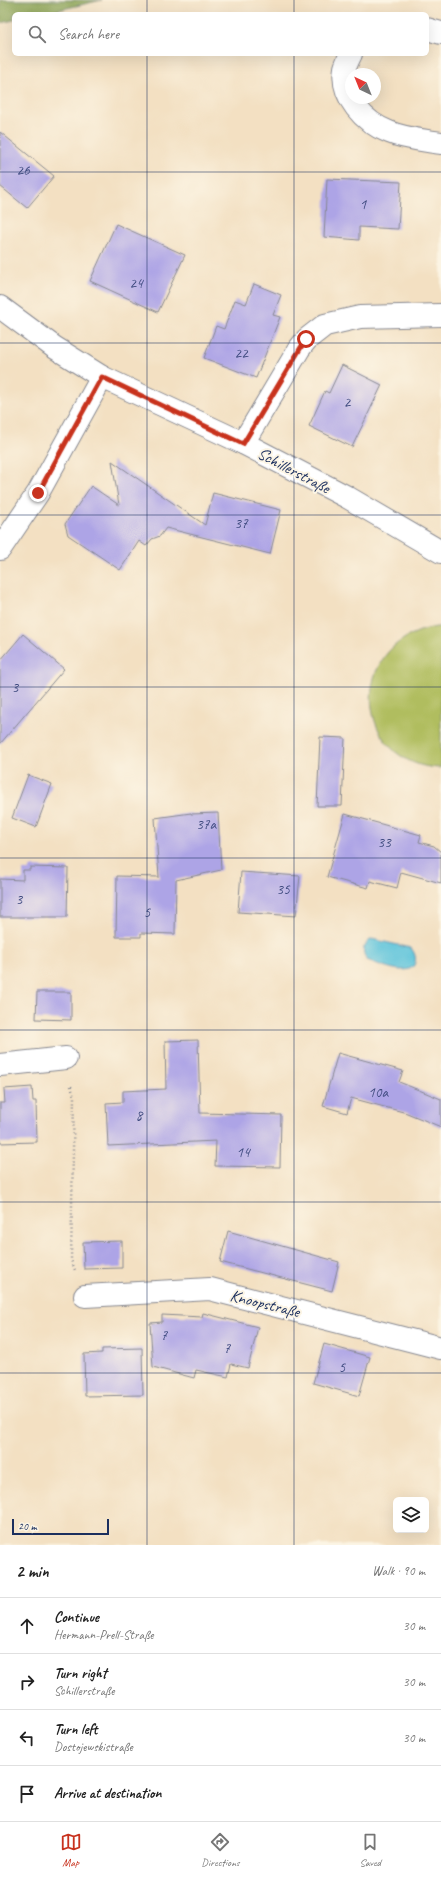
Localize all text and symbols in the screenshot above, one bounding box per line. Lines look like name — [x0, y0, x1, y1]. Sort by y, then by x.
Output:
search box — [12, 12, 429, 56]
icon: search — [26, 23, 48, 45]
text: Search here — [58, 25, 119, 44]
north arrow — [345, 68, 381, 104]
house number: 26 — [16, 161, 31, 180]
house number: 1 — [360, 195, 368, 214]
house number: 24 — [129, 274, 144, 293]
route start — [297, 330, 315, 348]
house number: 22 — [234, 344, 249, 363]
house number: 2 — [344, 393, 352, 412]
street label: Schillerstraße — [254, 443, 335, 499]
route end — [29, 484, 47, 502]
house number: 37 — [234, 514, 249, 533]
house number: 3 — [12, 678, 20, 697]
house number: 37a — [196, 815, 217, 834]
house number: 33 — [377, 833, 392, 852]
house number: 35 — [276, 880, 291, 899]
house number: 3 — [16, 890, 24, 909]
house number: 5 — [144, 903, 152, 922]
house number: 10a — [368, 1083, 389, 1102]
house number: 8 — [136, 1106, 144, 1125]
house number: 14 — [236, 1143, 251, 1162]
street label: Knoopstraße — [228, 1285, 303, 1323]
house number: 7 — [161, 1326, 169, 1345]
house number: 7 — [224, 1339, 232, 1358]
house number: 5 — [339, 1358, 347, 1377]
map controls — [393, 1497, 429, 1533]
button: layers — [393, 1497, 429, 1533]
scale bar — [12, 1517, 109, 1536]
text: 20 m — [18, 1519, 37, 1533]
text: 2 min — [16, 1561, 49, 1582]
text: Walk · 90 m — [372, 1563, 425, 1579]
text: Continue — [54, 1608, 99, 1627]
icon: ahead — [16, 1615, 38, 1637]
text: 30 m — [403, 1618, 425, 1634]
text: Hermann-Prell-Straße — [54, 1627, 154, 1643]
text: Turn right — [54, 1664, 107, 1683]
icon: right — [16, 1671, 38, 1693]
text: 30 m — [403, 1674, 425, 1690]
text: Schillerstraße — [54, 1683, 114, 1699]
text: Turn left — [54, 1720, 97, 1739]
icon: left — [16, 1727, 38, 1749]
text: 30 m — [403, 1730, 425, 1746]
text: Dostojewskistraße — [54, 1739, 133, 1755]
icon: arrive — [16, 1783, 38, 1805]
text: Arrive at destination — [54, 1784, 161, 1803]
tab: Map — [60, 1831, 82, 1869]
tab: Directions — [201, 1831, 240, 1869]
tab: Saved — [359, 1831, 381, 1869]

